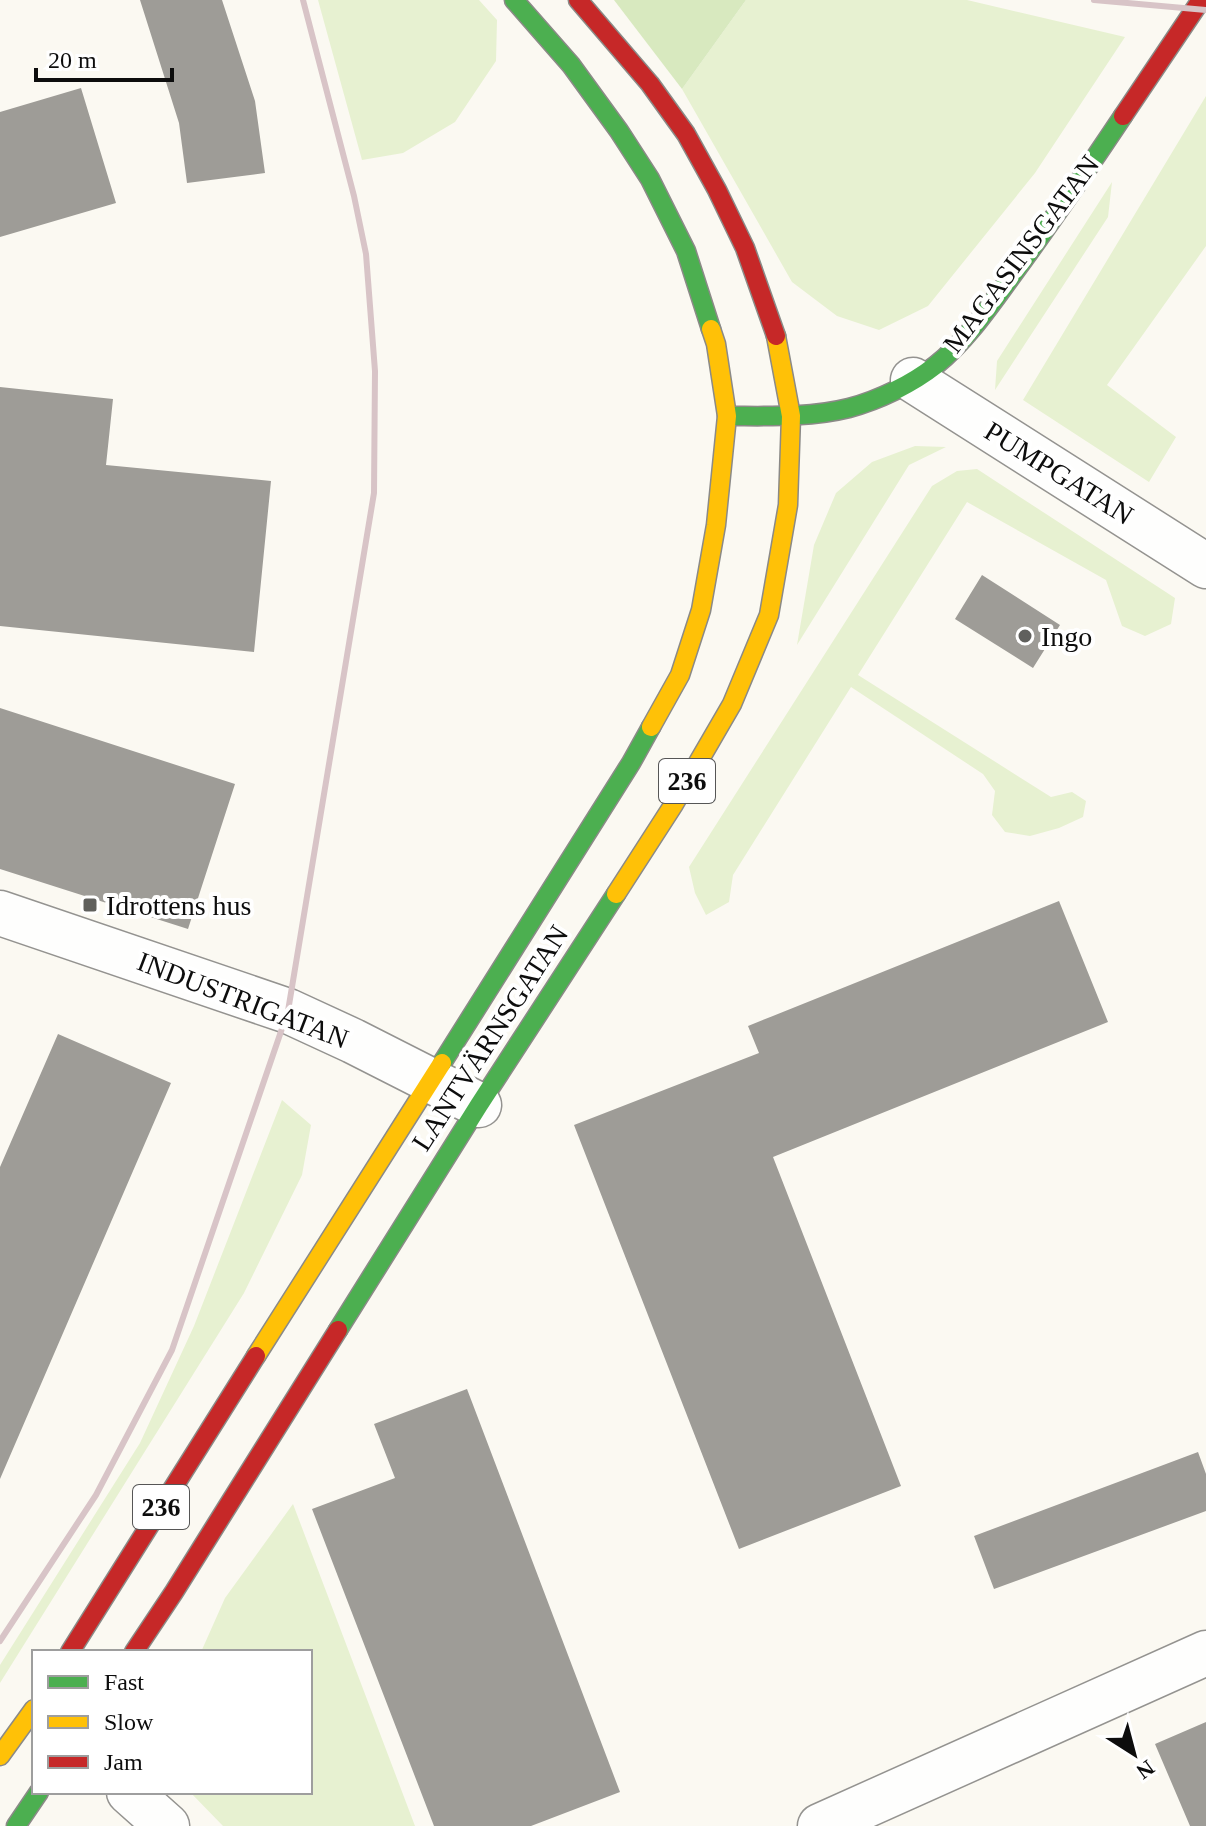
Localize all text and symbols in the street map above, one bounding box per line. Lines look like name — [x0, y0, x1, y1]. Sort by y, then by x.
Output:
scale bar — [36, 32, 172, 82]
text: 20 m — [48, 47, 97, 73]
street label: MAGASINSGATAN — [937, 149, 1105, 359]
street label: PUMPGATAN — [979, 415, 1139, 531]
place label: Ingo — [1041, 621, 1092, 652]
marker: Ingo — [1016, 627, 1034, 645]
road number: 236 — [659, 759, 715, 803]
place label: Idrottens hus — [106, 890, 251, 921]
marker: Idrottens hus — [81, 896, 99, 914]
street label: LANTVÄRNSGATAN — [406, 920, 574, 1156]
street label: INDUSTRIGATAN — [133, 946, 353, 1054]
road number: 236 — [133, 1485, 189, 1529]
legend — [32, 1650, 312, 1794]
text: Fast — [104, 1669, 144, 1695]
text: Slow — [104, 1709, 154, 1735]
north arrow — [1094, 1714, 1174, 1794]
text: Jam — [104, 1749, 143, 1775]
text: N — [1132, 1755, 1159, 1785]

